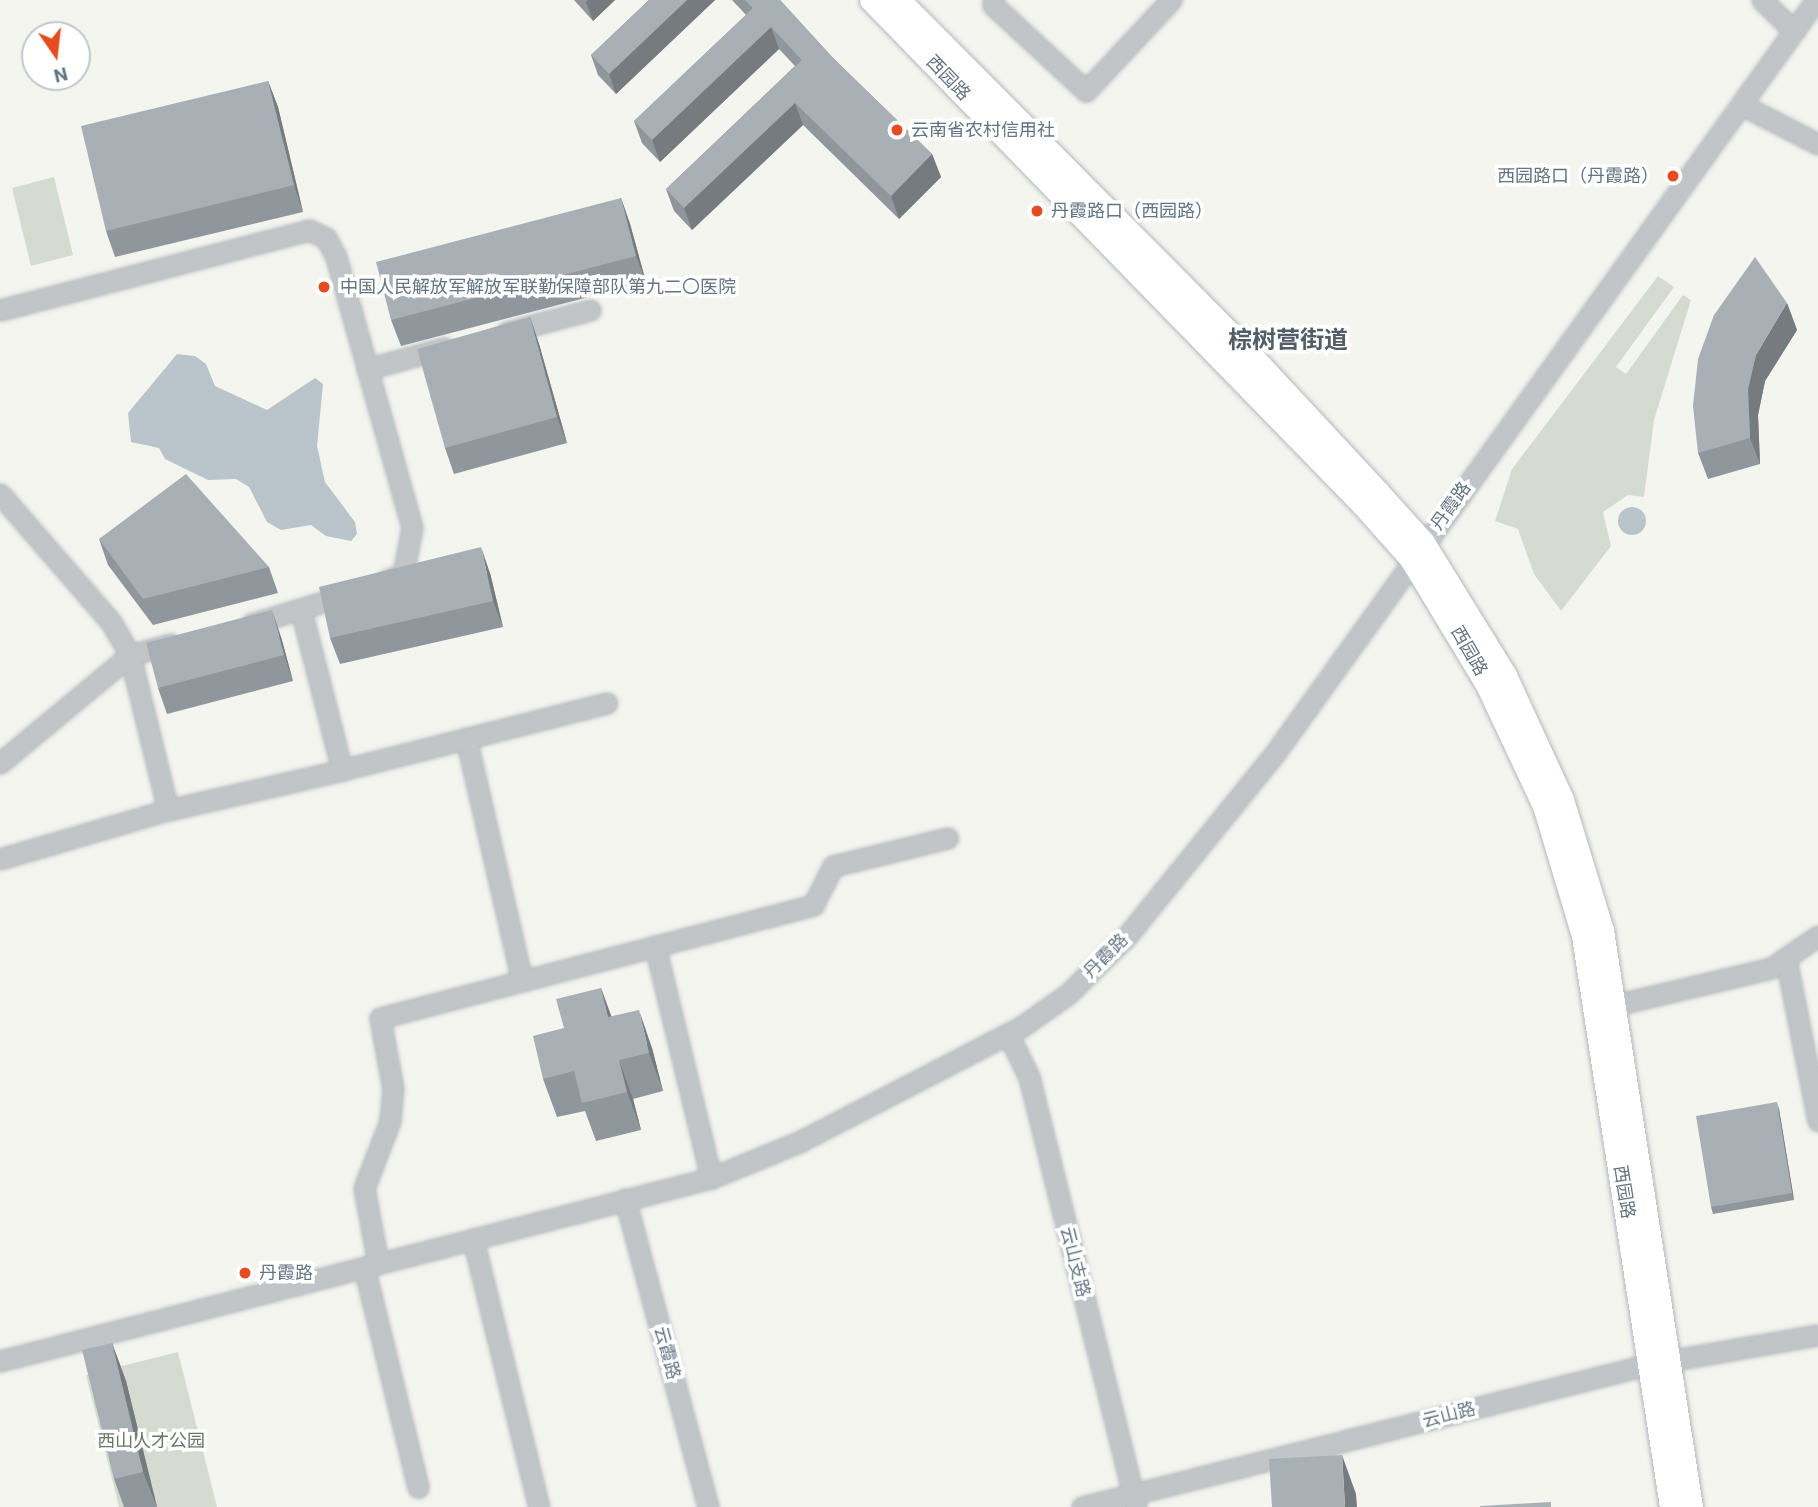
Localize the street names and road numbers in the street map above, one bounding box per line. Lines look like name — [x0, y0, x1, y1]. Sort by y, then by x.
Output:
street label: 西园路 — [921, 51, 975, 105]
street label: 丹霞路 — [1426, 478, 1476, 534]
street label: 西园路 — [1446, 622, 1492, 680]
street label: 丹霞路 — [1079, 929, 1133, 983]
street label: 西园路 — [1609, 1164, 1639, 1220]
street label: 云山支路 — [1056, 1224, 1094, 1300]
street label: 云霞路 — [650, 1324, 684, 1382]
street label: 云山路 — [1420, 1398, 1478, 1432]

